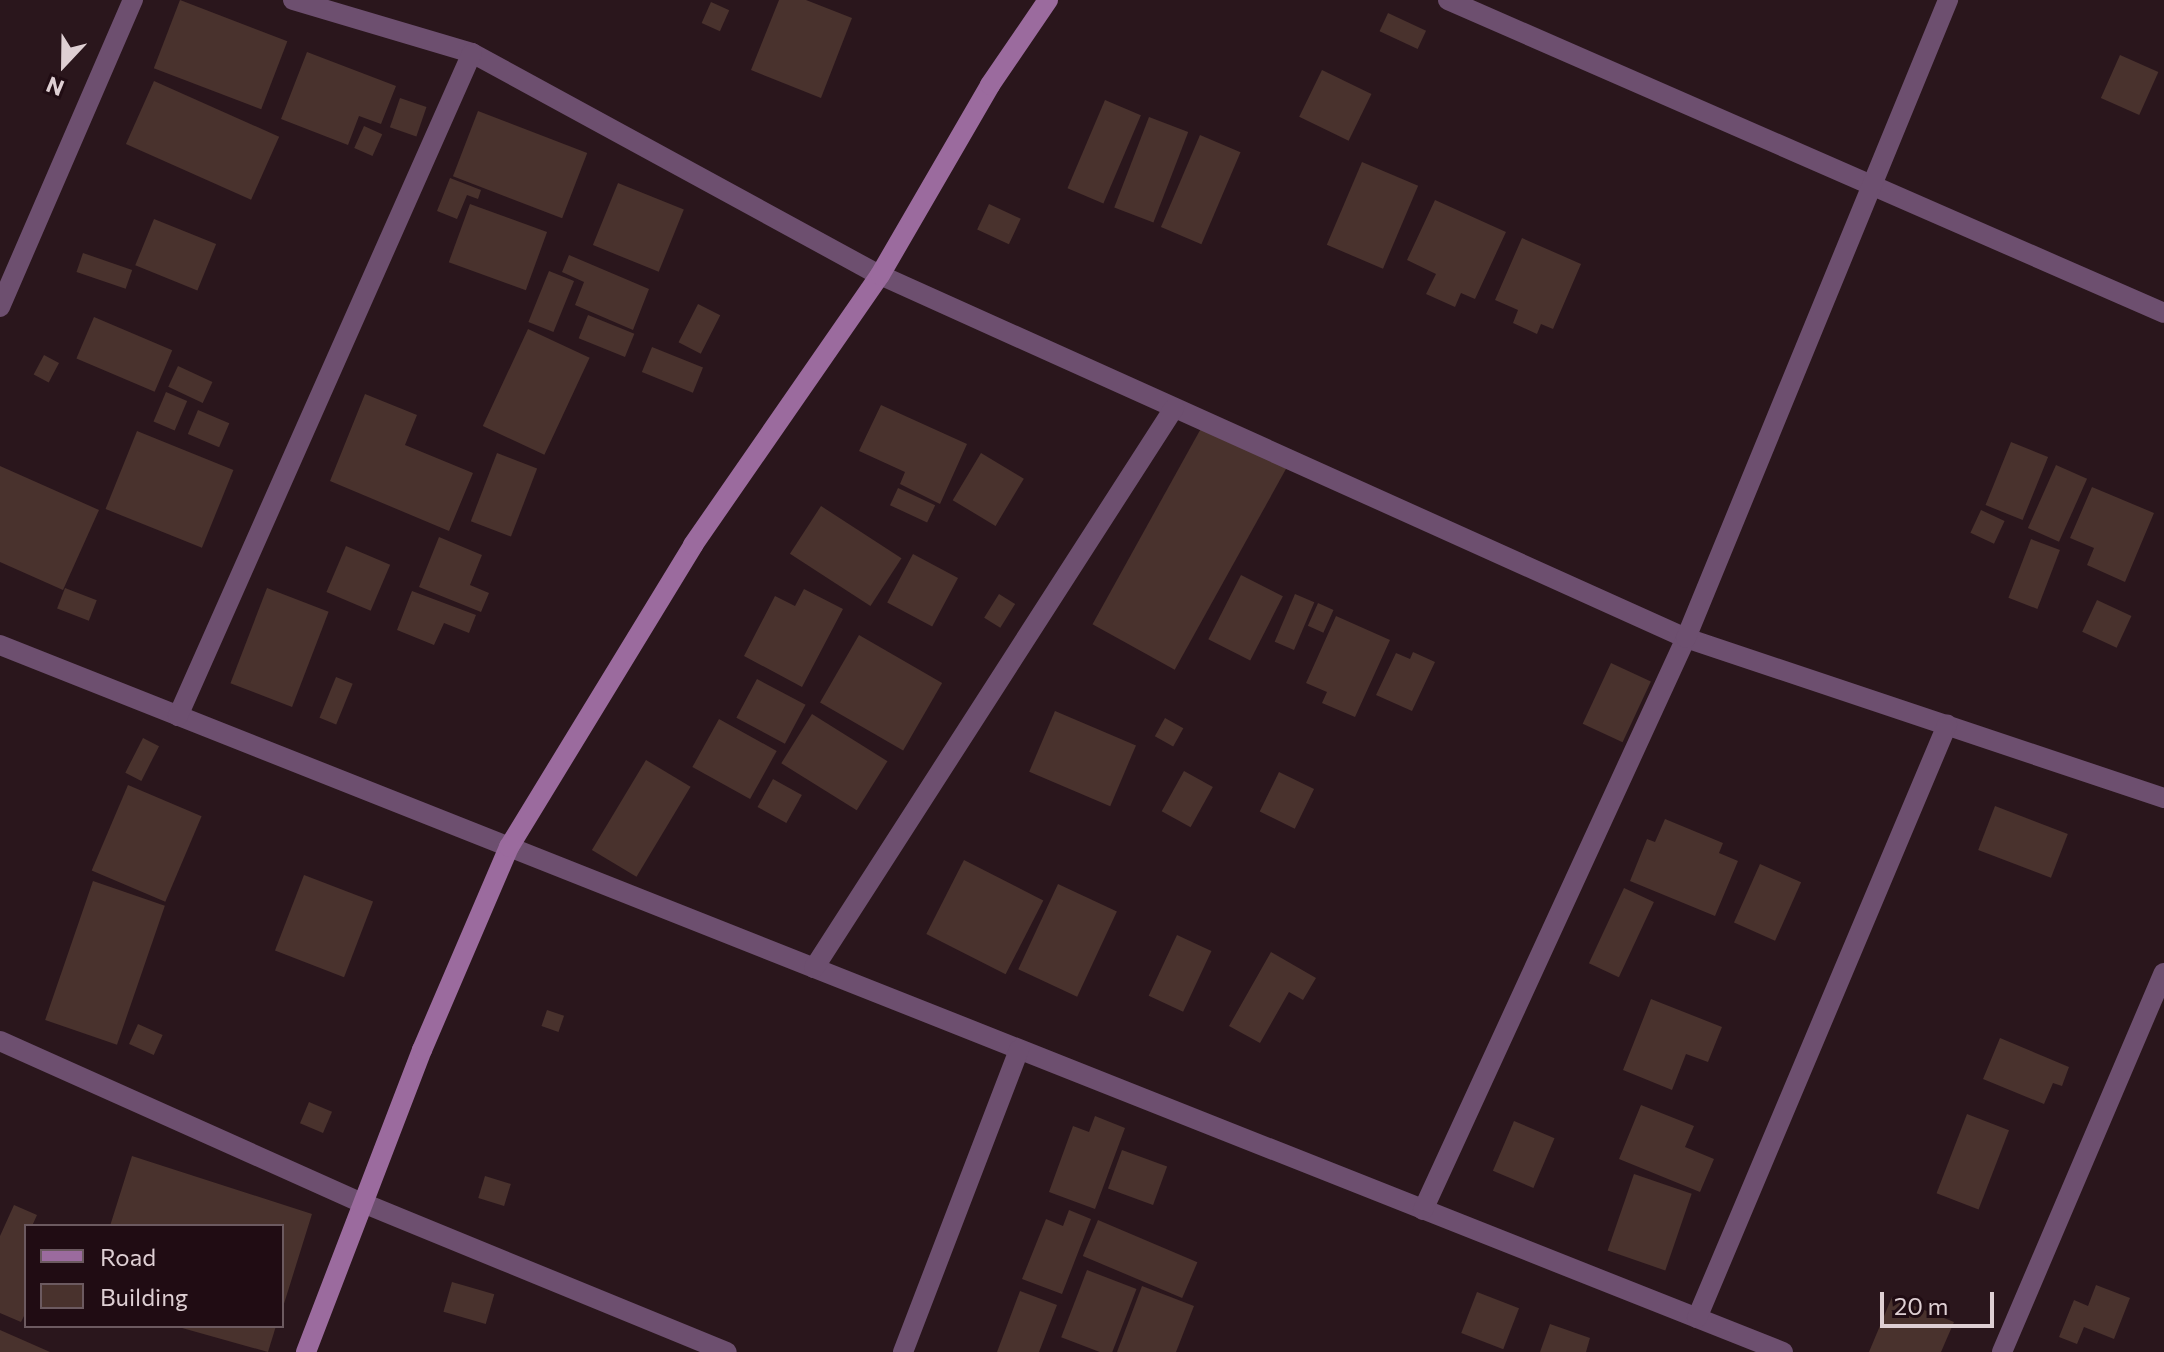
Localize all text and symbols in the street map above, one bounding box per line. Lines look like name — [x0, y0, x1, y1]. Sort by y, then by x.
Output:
north arrow — [24, 24, 104, 104]
text: N — [42, 71, 68, 102]
legend — [24, 1224, 284, 1328]
text: Road — [100, 1242, 156, 1271]
scale bar — [1884, 1276, 1998, 1326]
text: Building — [100, 1282, 188, 1311]
text: 20 m — [1894, 1291, 1948, 1320]

